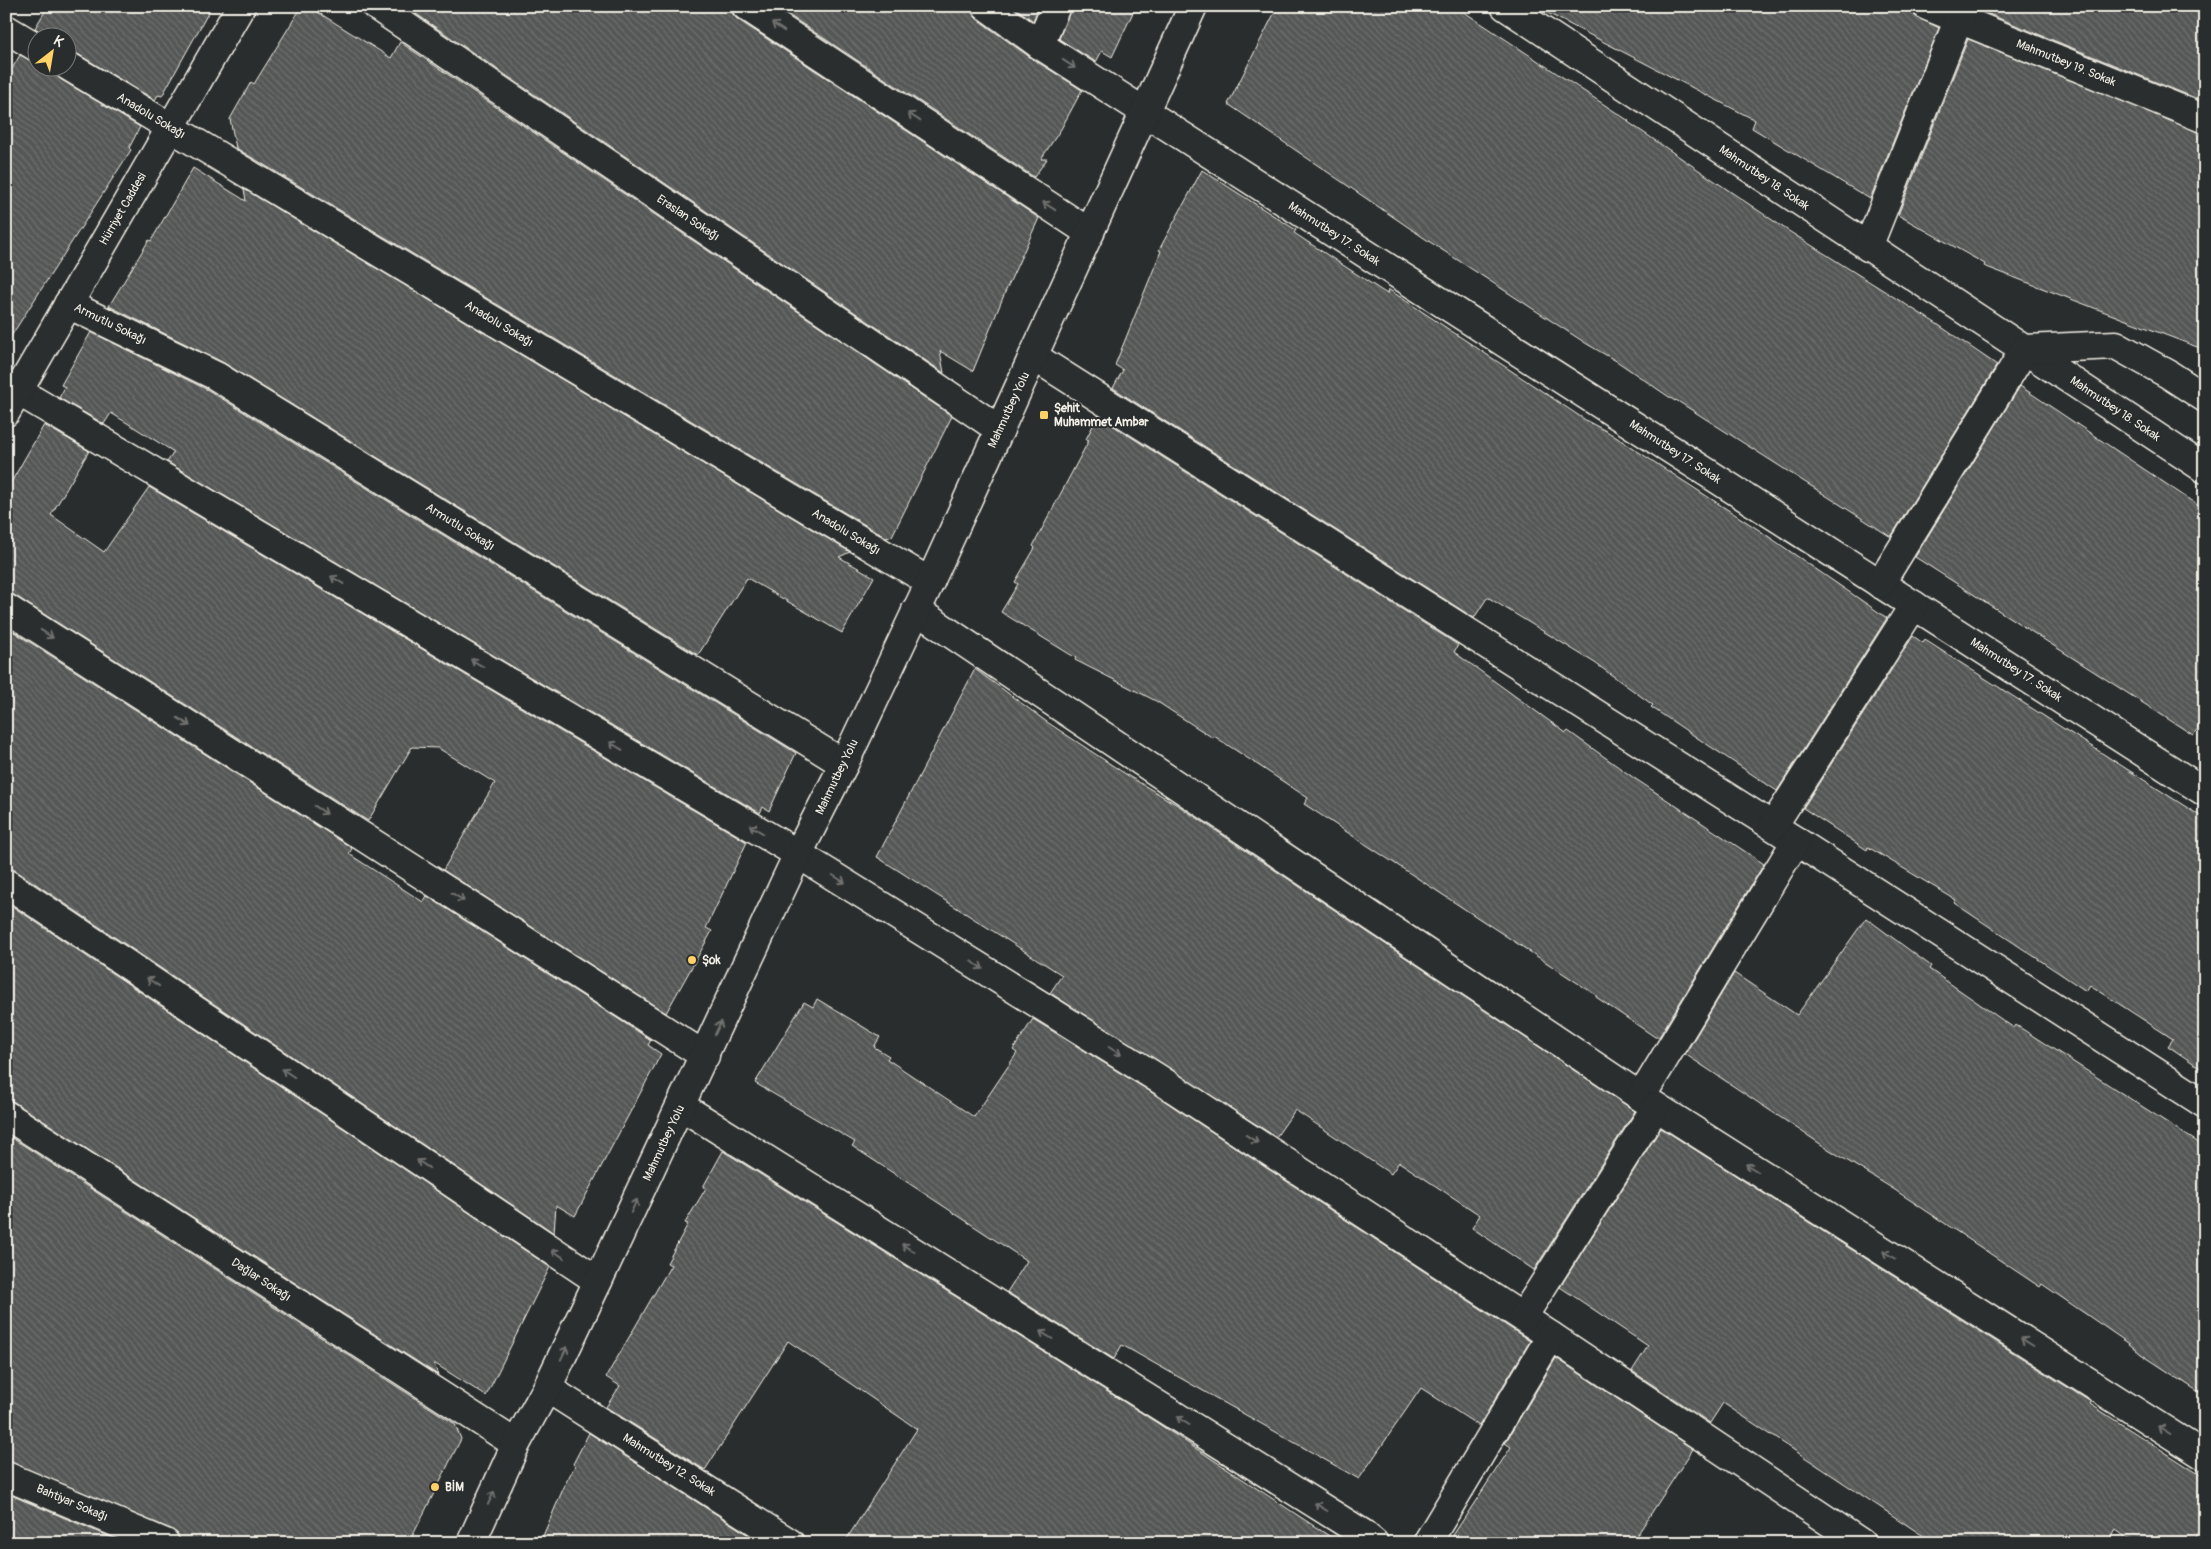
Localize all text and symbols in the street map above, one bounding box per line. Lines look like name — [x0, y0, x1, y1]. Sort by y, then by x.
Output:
one-way arrow — [771, 22, 785, 32]
north arrow — [28, 28, 78, 78]
text: K — [50, 32, 67, 51]
street label: Mahmutbey 19. Sokak — [2014, 36, 2118, 90]
one-way arrow — [1062, 58, 1076, 69]
street label: Anadolu Sokağı — [114, 90, 188, 142]
one-way arrow — [907, 112, 921, 122]
street label: Mahmutbey 18. Sokak — [1716, 142, 1812, 214]
street label: Hürriyet Caddesi — [96, 170, 150, 248]
street label: Eraslan Sokağı — [654, 192, 722, 244]
street label: Mahmutbey 17. Sokak — [1285, 199, 1383, 269]
one-way arrow — [1042, 201, 1056, 211]
street label: Anadolu Sokağı — [462, 298, 536, 350]
street label: Armutlu Sokağı — [71, 300, 149, 348]
street label: Mahmutbey Yolu — [985, 370, 1033, 450]
street label: Mahmutbey 18. Sokak — [2067, 373, 2163, 445]
place label: Şehit Muhammet Ambar — [1054, 401, 1149, 430]
marker: Şehit Muhammet Ambar — [1038, 409, 1050, 421]
street label: Mahmutbey 17. Sokak — [1626, 417, 1724, 487]
street label: Armutlu Sokağı — [423, 500, 497, 554]
street label: Anadolu Sokağı — [809, 506, 883, 558]
one-way arrow — [330, 575, 344, 585]
one-way arrow — [40, 630, 54, 640]
street label: Mahmutbey 17. Sokak — [1967, 635, 2065, 705]
one-way arrow — [470, 658, 484, 668]
one-way arrow — [177, 717, 191, 727]
street label: Mahmutbey Yolu — [812, 737, 862, 817]
one-way arrow — [609, 741, 624, 751]
one-way arrow — [314, 804, 328, 815]
one-way arrow — [750, 823, 764, 833]
one-way arrow — [832, 875, 846, 885]
one-way arrow — [450, 893, 464, 903]
place label: Şok — [702, 953, 722, 968]
marker: Şok — [686, 954, 698, 966]
one-way arrow — [970, 961, 984, 971]
one-way arrow — [147, 977, 161, 987]
one-way arrow — [714, 1021, 723, 1036]
one-way arrow — [1108, 1047, 1122, 1057]
one-way arrow — [281, 1068, 295, 1078]
street label: Mahmutbey Yolu — [640, 1103, 688, 1183]
one-way arrow — [1245, 1134, 1259, 1145]
one-way arrow — [416, 1158, 430, 1169]
one-way arrow — [1746, 1163, 1760, 1173]
one-way arrow — [629, 1199, 639, 1214]
one-way arrow — [902, 1243, 916, 1253]
one-way arrow — [551, 1249, 565, 1259]
one-way arrow — [1883, 1250, 1897, 1260]
street label: Dağlar Sokağı — [228, 1255, 294, 1305]
one-way arrow — [1039, 1329, 1053, 1339]
one-way arrow — [2020, 1337, 2034, 1347]
one-way arrow — [560, 1346, 569, 1361]
one-way arrow — [1177, 1416, 1191, 1426]
one-way arrow — [2157, 1424, 2171, 1434]
street label: Mahmutbey 12. Sokak — [620, 1430, 718, 1500]
place label: BİM — [445, 1479, 464, 1495]
street label: Bahtiyar Sokağı — [34, 1481, 110, 1525]
marker: BİM — [429, 1481, 441, 1493]
one-way arrow — [487, 1491, 497, 1506]
one-way arrow — [1315, 1502, 1329, 1512]

